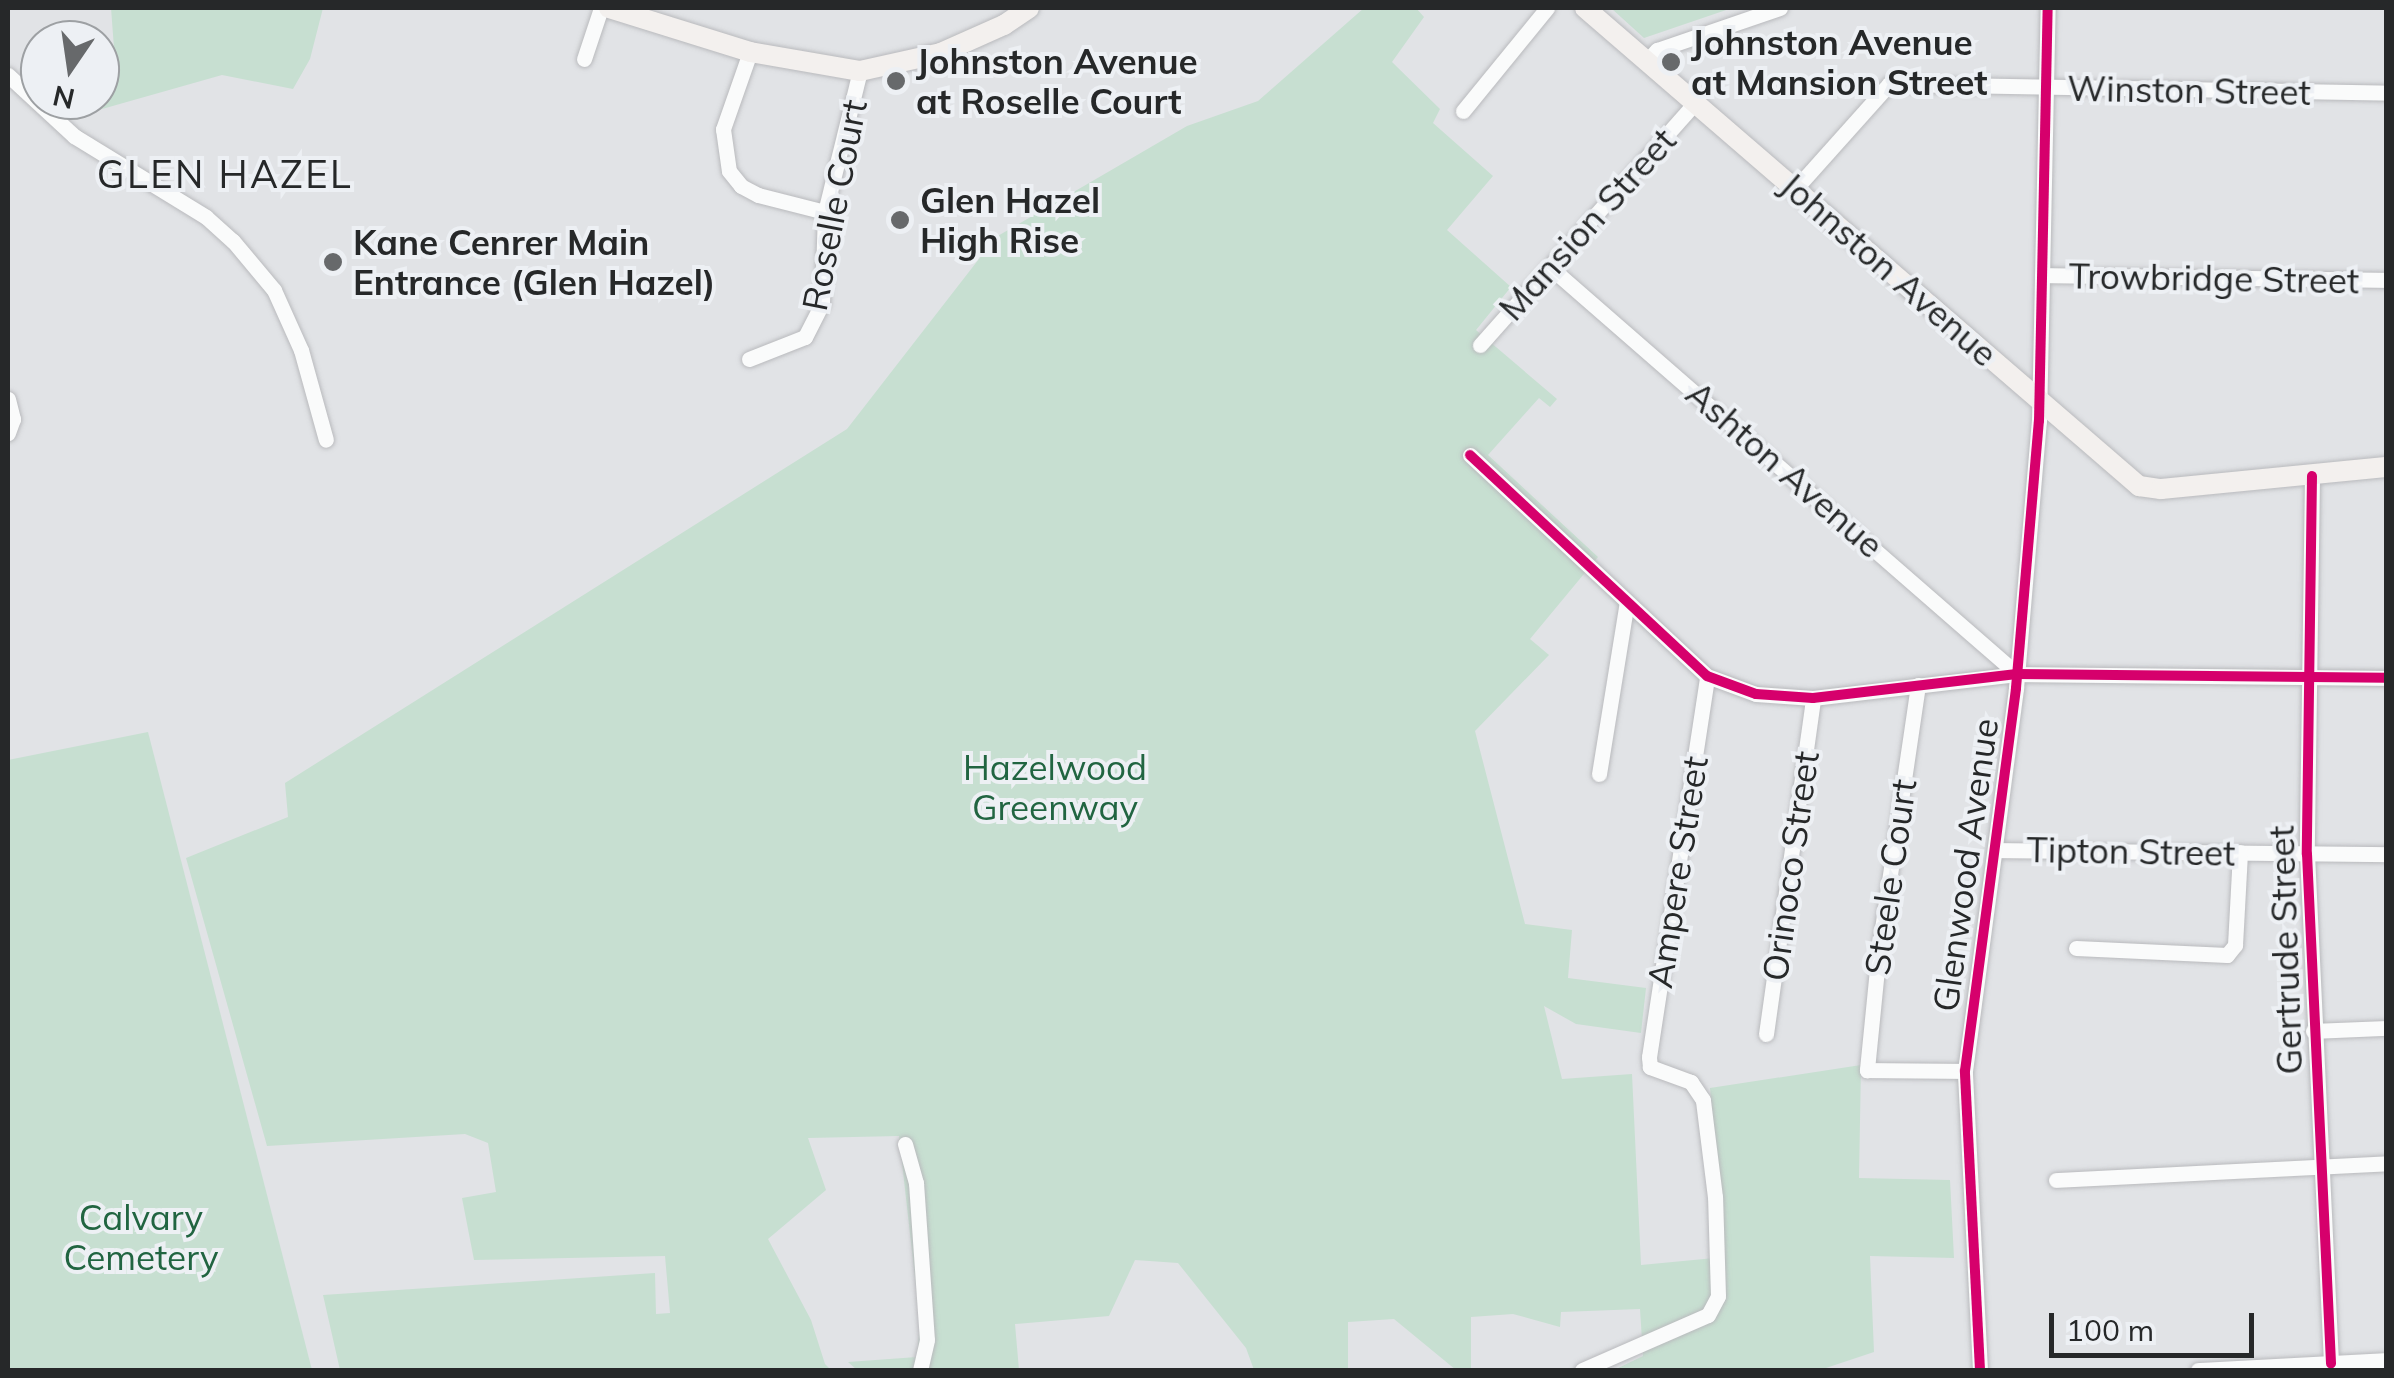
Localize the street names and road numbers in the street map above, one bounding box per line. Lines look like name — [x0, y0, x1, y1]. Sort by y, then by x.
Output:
street label: Winston Street — [2067, 67, 2311, 113]
street label: Roselle Court — [793, 96, 875, 314]
street label: Mansion Street — [1490, 119, 1684, 329]
street label: Johnston Avenue — [1772, 163, 2006, 375]
street label: Trowbridge Street — [2069, 254, 2359, 302]
street label: Ashton Avenue — [1678, 372, 1892, 566]
street label: Glenwood Avenue — [1924, 716, 2006, 1014]
street label: Orinoco Street — [1753, 748, 1827, 984]
street label: Ampere Street — [1638, 753, 1716, 991]
street label: Steele Court — [1855, 776, 1925, 978]
street label: Gertrude Street — [2260, 825, 2310, 1075]
street label: Tipton Street — [2026, 828, 2236, 874]

